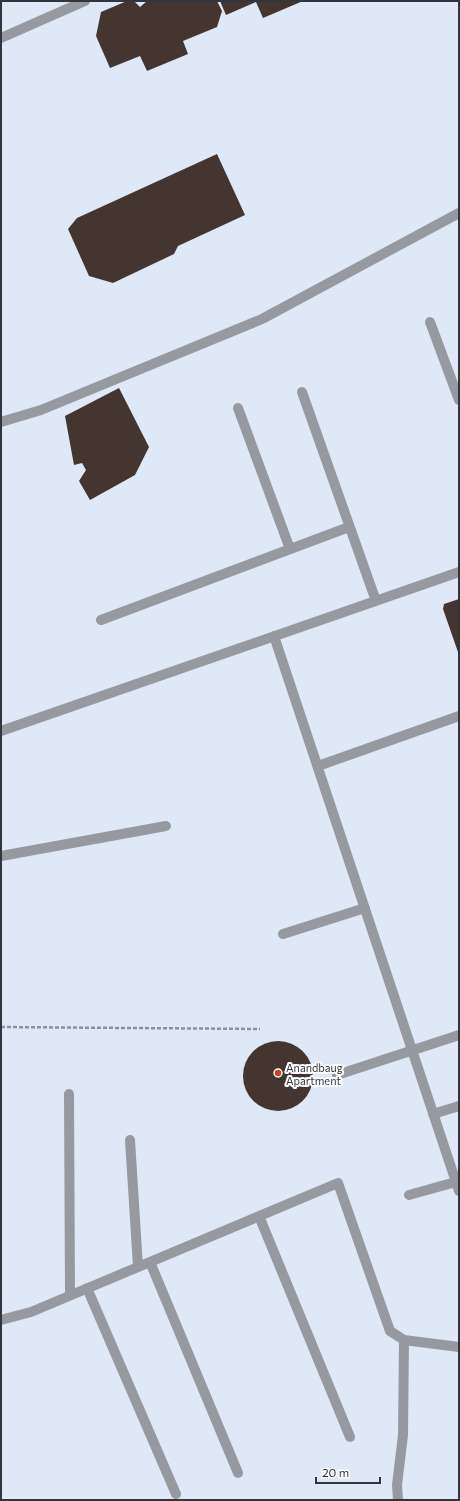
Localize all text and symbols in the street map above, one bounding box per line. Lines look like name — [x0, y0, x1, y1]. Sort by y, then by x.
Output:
place label: Anandbaug Apartment — [286, 1061, 343, 1087]
marker: Anandbaug Apartment — [273, 1068, 283, 1078]
scale bar — [316, 1459, 380, 1485]
text: 20 m — [322, 1465, 349, 1479]

